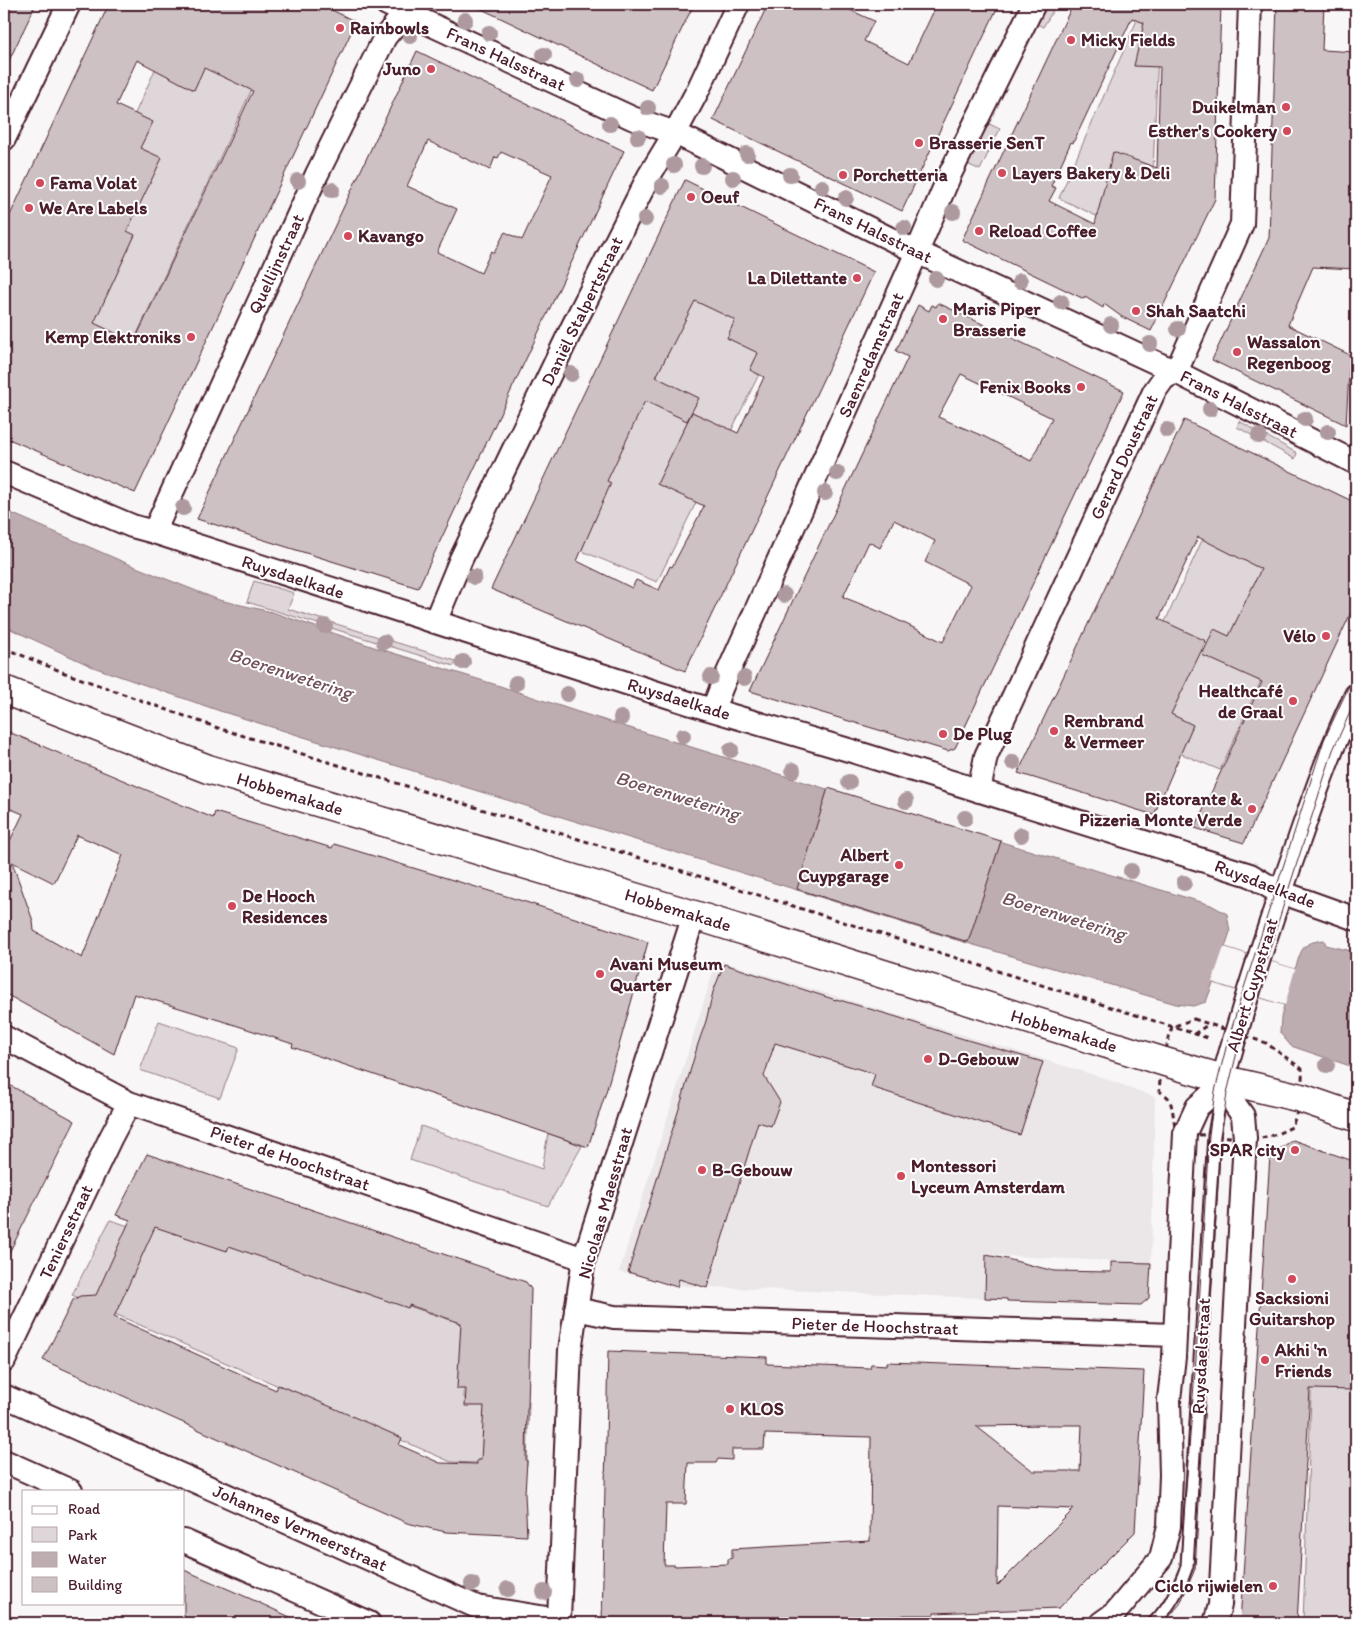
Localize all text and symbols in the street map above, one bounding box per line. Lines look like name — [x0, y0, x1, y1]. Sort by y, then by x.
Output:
place label: Rainbowls — [350, 17, 429, 39]
marker: Rainbowls — [334, 22, 346, 34]
street label: Frans Halsstraat — [443, 22, 569, 96]
place label: Micky Fields — [1081, 29, 1175, 51]
marker: Micky Fields — [1065, 34, 1077, 46]
place label: Juno — [382, 58, 421, 80]
marker: Juno — [425, 63, 437, 75]
place label: Duikelman — [1192, 96, 1277, 118]
marker: Duikelman — [1280, 101, 1292, 113]
place label: Esther's Cookery — [1148, 120, 1278, 142]
marker: Esther's Cookery — [1281, 125, 1293, 137]
place label: Brasserie SenT — [929, 132, 1045, 154]
marker: Brasserie SenT — [913, 137, 925, 149]
place label: Layers Bakery & Deli — [1012, 162, 1170, 184]
place label: Porchetteria — [853, 164, 948, 186]
marker: Layers Bakery & Deli — [996, 167, 1008, 179]
marker: Porchetteria — [837, 169, 849, 181]
place label: Fama Volat — [50, 172, 137, 194]
marker: Fama Volat — [34, 177, 46, 189]
place label: Oeuf — [701, 186, 740, 208]
marker: Oeuf — [685, 191, 697, 203]
street label: Frans Halsstraat — [810, 192, 936, 268]
place label: We Are Labels — [39, 197, 147, 219]
marker: We Are Labels — [23, 202, 35, 214]
street label: Quellijnstraat — [243, 210, 309, 318]
place label: Reload Coffee — [989, 220, 1097, 242]
place label: Kavango — [358, 225, 424, 247]
marker: Reload Coffee — [973, 225, 985, 237]
marker: Kavango — [342, 230, 354, 242]
street label: Daniël Stalpertstraat — [536, 233, 628, 389]
place label: La Dilettante — [748, 267, 847, 289]
marker: La Dilettante — [851, 272, 863, 284]
street label: Saenredamstraat — [834, 289, 909, 421]
place label: Maris Piper Brasserie — [953, 298, 1041, 341]
place label: Shah Saatchi — [1146, 300, 1246, 322]
marker: Shah Saatchi — [1130, 305, 1142, 317]
marker: Maris Piper Brasserie — [937, 313, 949, 325]
place label: Kemp Elektroniks — [45, 326, 181, 348]
marker: Kemp Elektroniks — [185, 331, 197, 343]
place label: Wassalon Regenboog — [1247, 331, 1332, 374]
marker: Wassalon Regenboog — [1231, 346, 1243, 358]
street label: Frans Halsstraat — [1177, 365, 1302, 443]
place label: Fenix Books — [979, 376, 1071, 398]
marker: Fenix Books — [1075, 381, 1087, 393]
street label: Gerard Doustraat — [1085, 391, 1163, 523]
street label: Ruysdaelkade — [239, 550, 347, 604]
place label: Vélo — [1283, 625, 1316, 647]
marker: Vélo — [1320, 630, 1332, 642]
water label: Boerenwetering — [226, 643, 358, 705]
street label: Ruysdaelkade — [625, 673, 733, 725]
place label: Healthcafé de Graal — [1199, 680, 1284, 723]
marker: Healthcafé de Graal — [1287, 695, 1299, 707]
place label: Rembrand & Vermeer — [1064, 710, 1145, 753]
place label: De Plug — [953, 723, 1013, 745]
marker: Rembrand & Vermeer — [1048, 725, 1060, 737]
marker: De Plug — [937, 728, 949, 740]
water label: Boerenwetering — [613, 766, 745, 826]
street label: Hobbemakade — [234, 767, 346, 821]
place label: Ristorante & Pizzeria Monte Verde — [1079, 788, 1242, 831]
marker: Ristorante & Pizzeria Monte Verde — [1246, 803, 1258, 815]
place label: Albert Cuypgarage — [798, 844, 889, 887]
street label: Ruysdaelkade — [1211, 855, 1319, 913]
marker: Albert Cuypgarage — [893, 859, 905, 871]
street label: Hobbemakade — [622, 883, 734, 937]
place label: De Hooch Residences — [242, 885, 328, 928]
water label: Boerenwetering — [999, 886, 1131, 946]
marker: De Hooch Residences — [226, 900, 238, 912]
street label: Albert Cuypstraat — [1221, 915, 1283, 1055]
place label: Avani Museum Quarter — [609, 953, 724, 996]
marker: Avani Museum Quarter — [594, 968, 606, 980]
street label: Hobbemakade — [1008, 1004, 1120, 1058]
place label: D-Gebouw — [938, 1048, 1020, 1070]
marker: D-Gebouw — [922, 1053, 934, 1065]
street label: Pieter de Hoochstraat — [207, 1120, 373, 1196]
street label: Nicolaas Maesstraat — [573, 1124, 637, 1281]
place label: SPAR city — [1210, 1139, 1285, 1161]
marker: SPAR city — [1289, 1144, 1301, 1156]
place label: Montessori Lyceum Amsterdam — [911, 1155, 1066, 1198]
place label: B-Gebouw — [712, 1159, 793, 1181]
marker: B-Gebouw — [696, 1164, 708, 1176]
marker: Montessori Lyceum Amsterdam — [895, 1170, 907, 1182]
street label: Teniersstraat — [34, 1181, 98, 1283]
marker: Sacksioni Guitarshop — [1286, 1273, 1298, 1285]
place label: Sacksioni Guitarshop — [1249, 1287, 1335, 1330]
street label: Ruysdaelstraat — [1187, 1297, 1215, 1415]
street label: Pieter de Hoochstraat — [791, 1312, 959, 1340]
place label: Akhi 'n Friends — [1274, 1339, 1332, 1382]
marker: Akhi 'n Friends — [1259, 1354, 1271, 1366]
place label: KLOS — [740, 1398, 784, 1420]
marker: KLOS — [724, 1403, 736, 1415]
street label: Johannes Vermeerstraat — [209, 1480, 391, 1576]
legend — [22, 1490, 185, 1604]
text: Road — [68, 1500, 101, 1518]
text: Park — [68, 1526, 98, 1544]
text: Water — [68, 1550, 107, 1568]
place label: Ciclo rijwielen — [1155, 1575, 1264, 1597]
text: Building — [68, 1576, 122, 1594]
marker: Ciclo rijwielen — [1267, 1580, 1279, 1592]

